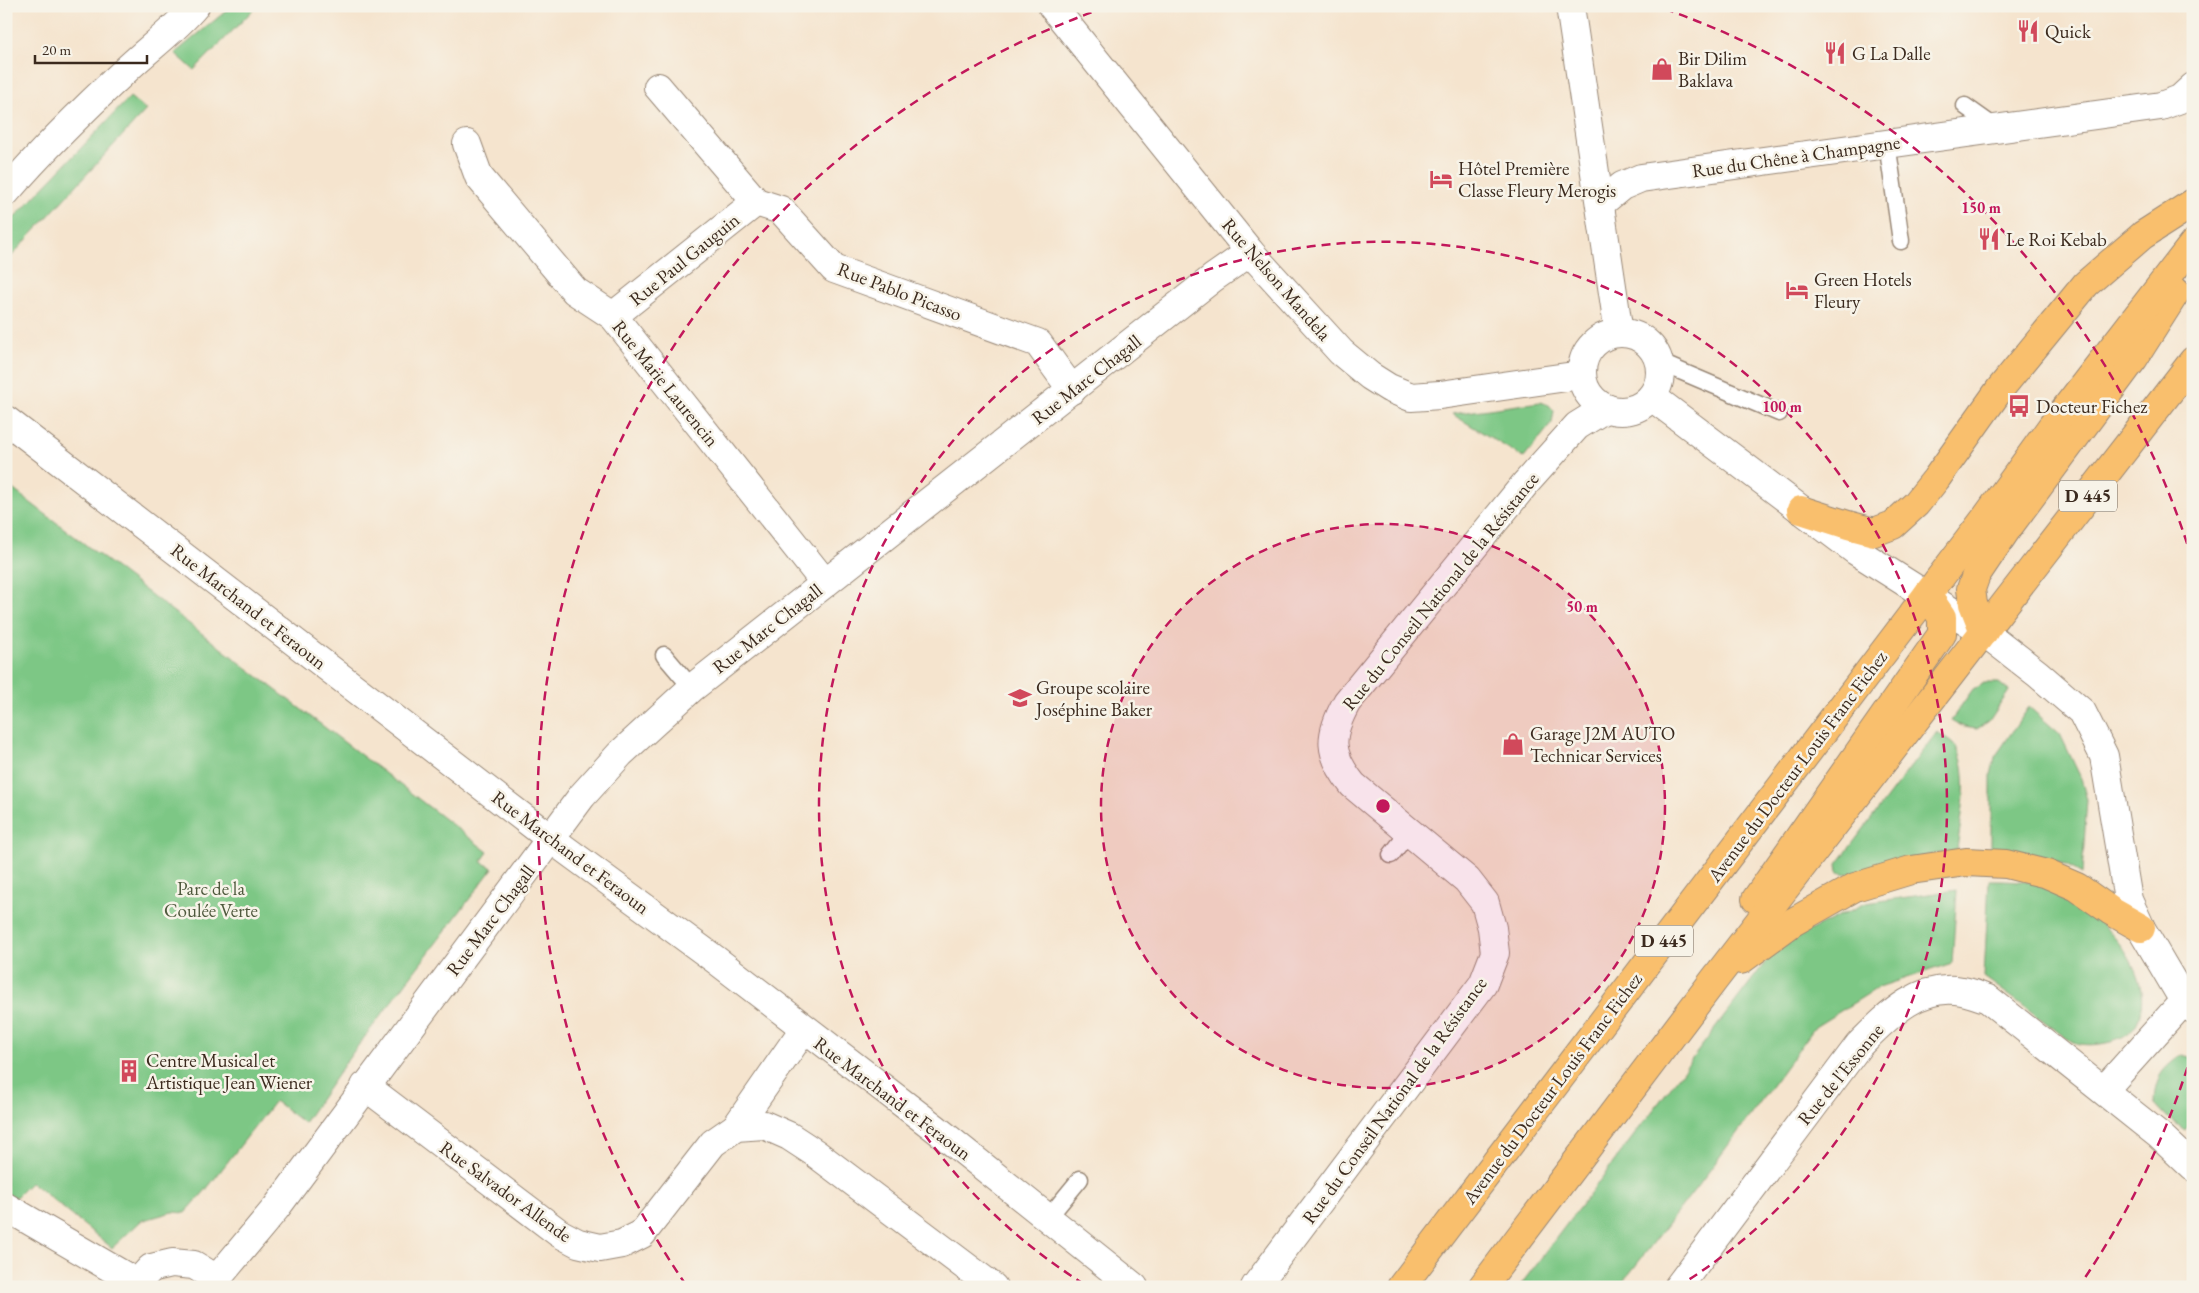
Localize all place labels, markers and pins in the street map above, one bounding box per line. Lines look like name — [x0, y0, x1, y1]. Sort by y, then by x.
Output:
restaurant icon: Quick — [2015, 18, 2041, 44]
place label: Quick — [2045, 19, 2092, 44]
restaurant icon: G La Dalle — [1822, 40, 1848, 66]
place label: G La Dalle — [1852, 41, 1931, 66]
place label: Bir Dilim Baklava — [1678, 46, 1747, 93]
shop icon: Bir Dilim Baklava — [1649, 56, 1675, 82]
place label: Hôtel Première Classe Fleury Merogis — [1458, 156, 1616, 203]
hotel icon: Hôtel Première Classe Fleury Merogis — [1428, 166, 1454, 192]
restaurant icon: Le Roi Kebab — [1976, 226, 2002, 252]
place label: Le Roi Kebab — [2006, 227, 2107, 252]
place label: Green Hotels Fleury — [1814, 267, 1912, 314]
hotel icon: Green Hotels Fleury — [1784, 277, 1810, 303]
bus stop icon: Docteur Fichez — [2006, 393, 2032, 419]
place label: Docteur Fichez — [2036, 394, 2148, 419]
place label: Groupe scolaire Joséphine Baker — [1034, 675, 1153, 722]
school or university icon: Groupe scolaire Joséphine Baker — [1007, 685, 1033, 711]
place label: Garage J2M AUTO Technicar Services — [1530, 721, 1675, 768]
shop icon: Garage J2M AUTO Technicar Services — [1500, 731, 1526, 757]
centre of rings — [1374, 797, 1392, 815]
place label: Centre Musical et Artistique Jean Wiener — [145, 1048, 313, 1095]
building icon: Centre Musical et Artistique Jean Wiener — [116, 1058, 142, 1084]

